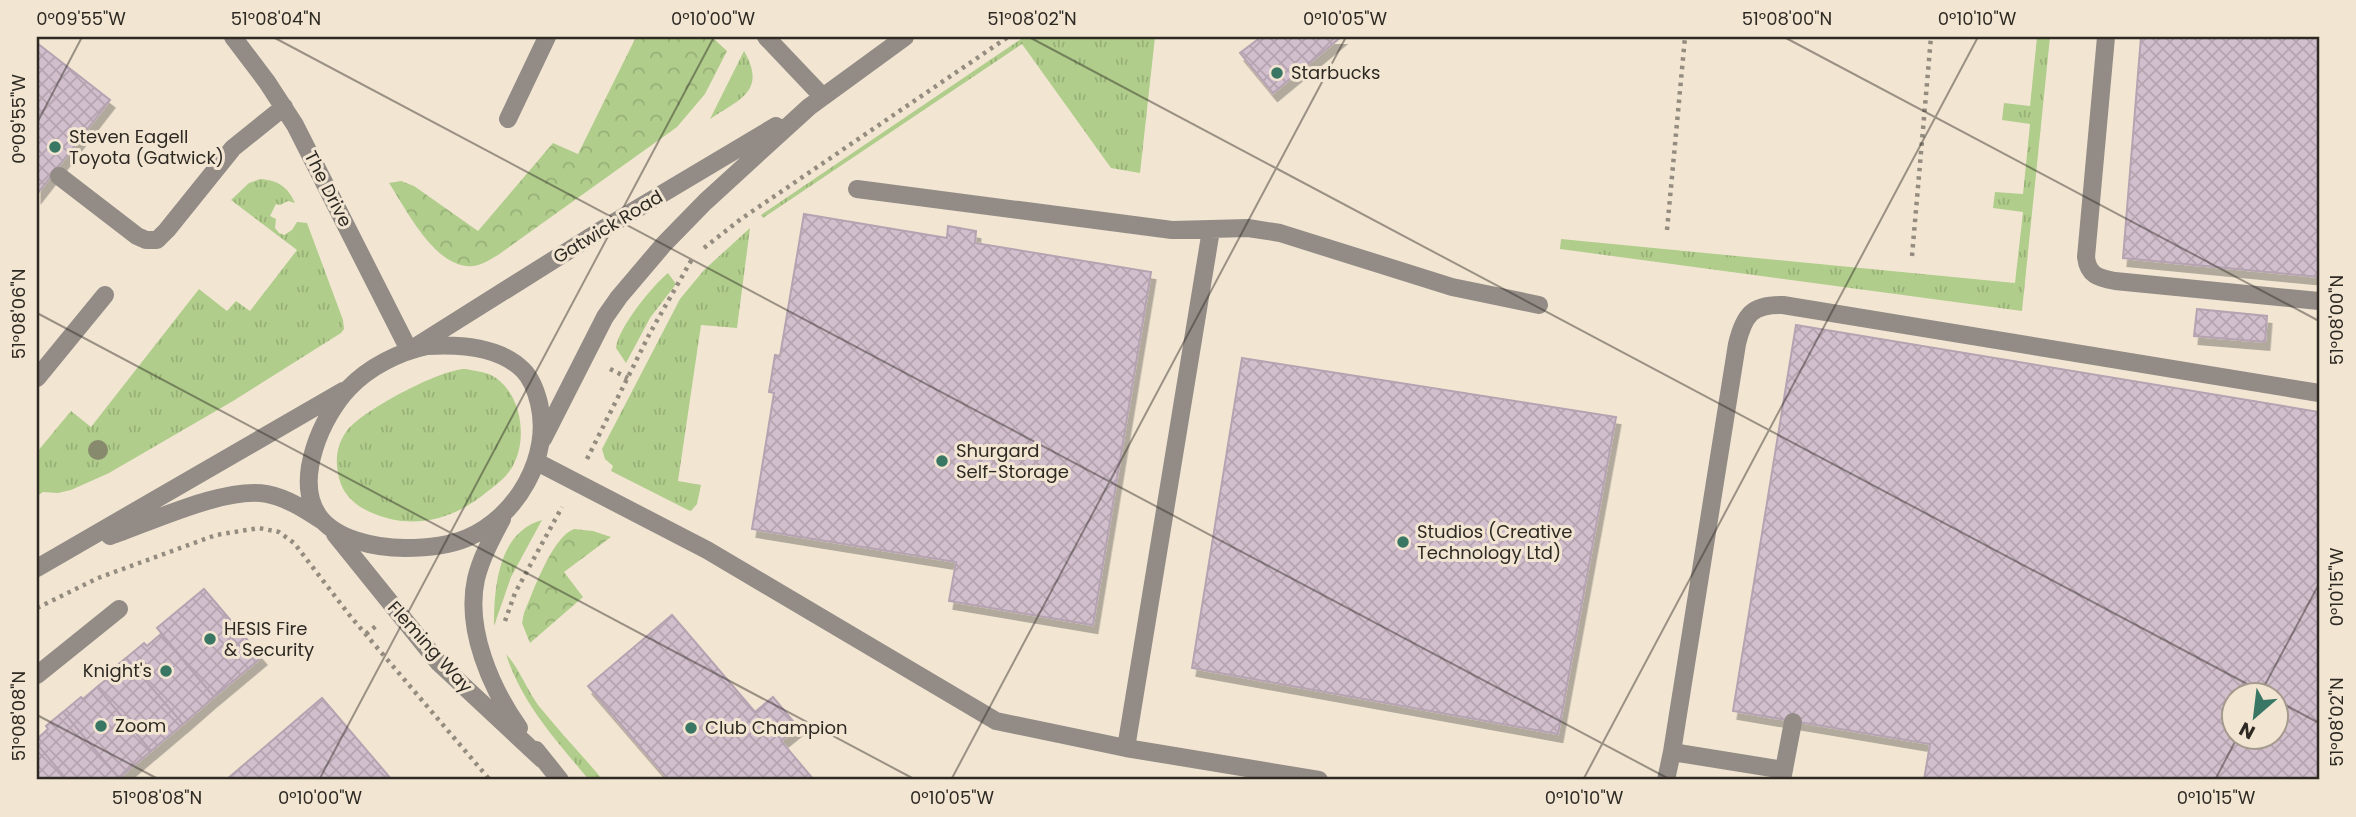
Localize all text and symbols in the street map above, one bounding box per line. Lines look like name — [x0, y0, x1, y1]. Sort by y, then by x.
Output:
text: 0°09'55"W — [36, 6, 126, 31]
text: 51°08'04"N — [231, 6, 321, 31]
text: 0°10'00"W — [671, 6, 755, 31]
text: 51°08'02"N — [987, 6, 1077, 31]
text: 0°10'05"W — [1303, 6, 1387, 31]
text: 51°08'00"N — [1742, 6, 1832, 31]
text: 0°10'10"W — [1938, 6, 2017, 31]
place label: Starbucks — [1291, 60, 1380, 85]
marker: Starbucks — [1269, 65, 1285, 81]
text: 0°09'55"W — [6, 74, 31, 164]
place label: Steven Eagell Toyota (Gatwick) — [69, 124, 224, 170]
marker: Steven Eagell Toyota (Gatwick) — [47, 139, 63, 155]
street label: The Drive — [299, 146, 358, 231]
street label: Gatwick Road — [548, 184, 667, 269]
text: 51°08'06"N — [6, 269, 31, 359]
text: 51°08'00"N — [2324, 275, 2349, 365]
place label: Shurgard Self-Storage — [956, 438, 1069, 484]
marker: Shurgard Self-Storage — [934, 453, 950, 469]
place label: Studios (Creative Technology Ltd) — [1417, 519, 1572, 565]
marker: Studios (Creative Technology Ltd) — [1395, 534, 1411, 550]
text: 0°10'15"W — [2324, 547, 2349, 626]
street label: Fleming Way — [382, 595, 478, 698]
place label: HESIS Fire & Security — [224, 616, 314, 662]
marker: HESIS Fire & Security — [202, 631, 218, 647]
place label: Knight's — [83, 658, 152, 683]
marker: Knight's — [158, 663, 174, 679]
text: 51°08'08"N — [6, 671, 31, 761]
text: 51°08'02"N — [2324, 677, 2349, 767]
north arrow — [2220, 680, 2290, 750]
place label: Zoom — [115, 713, 166, 738]
place label: Club Champion — [705, 715, 848, 740]
text: N — [2235, 715, 2260, 746]
marker: Zoom — [93, 718, 109, 734]
marker: Club Champion — [683, 720, 699, 736]
text: 51°08'08"N — [112, 785, 202, 810]
text: 0°10'00"W — [278, 785, 362, 810]
text: 0°10'05"W — [910, 785, 994, 810]
text: 0°10'10"W — [1545, 785, 1624, 810]
text: 0°10'15"W — [2177, 785, 2256, 810]

